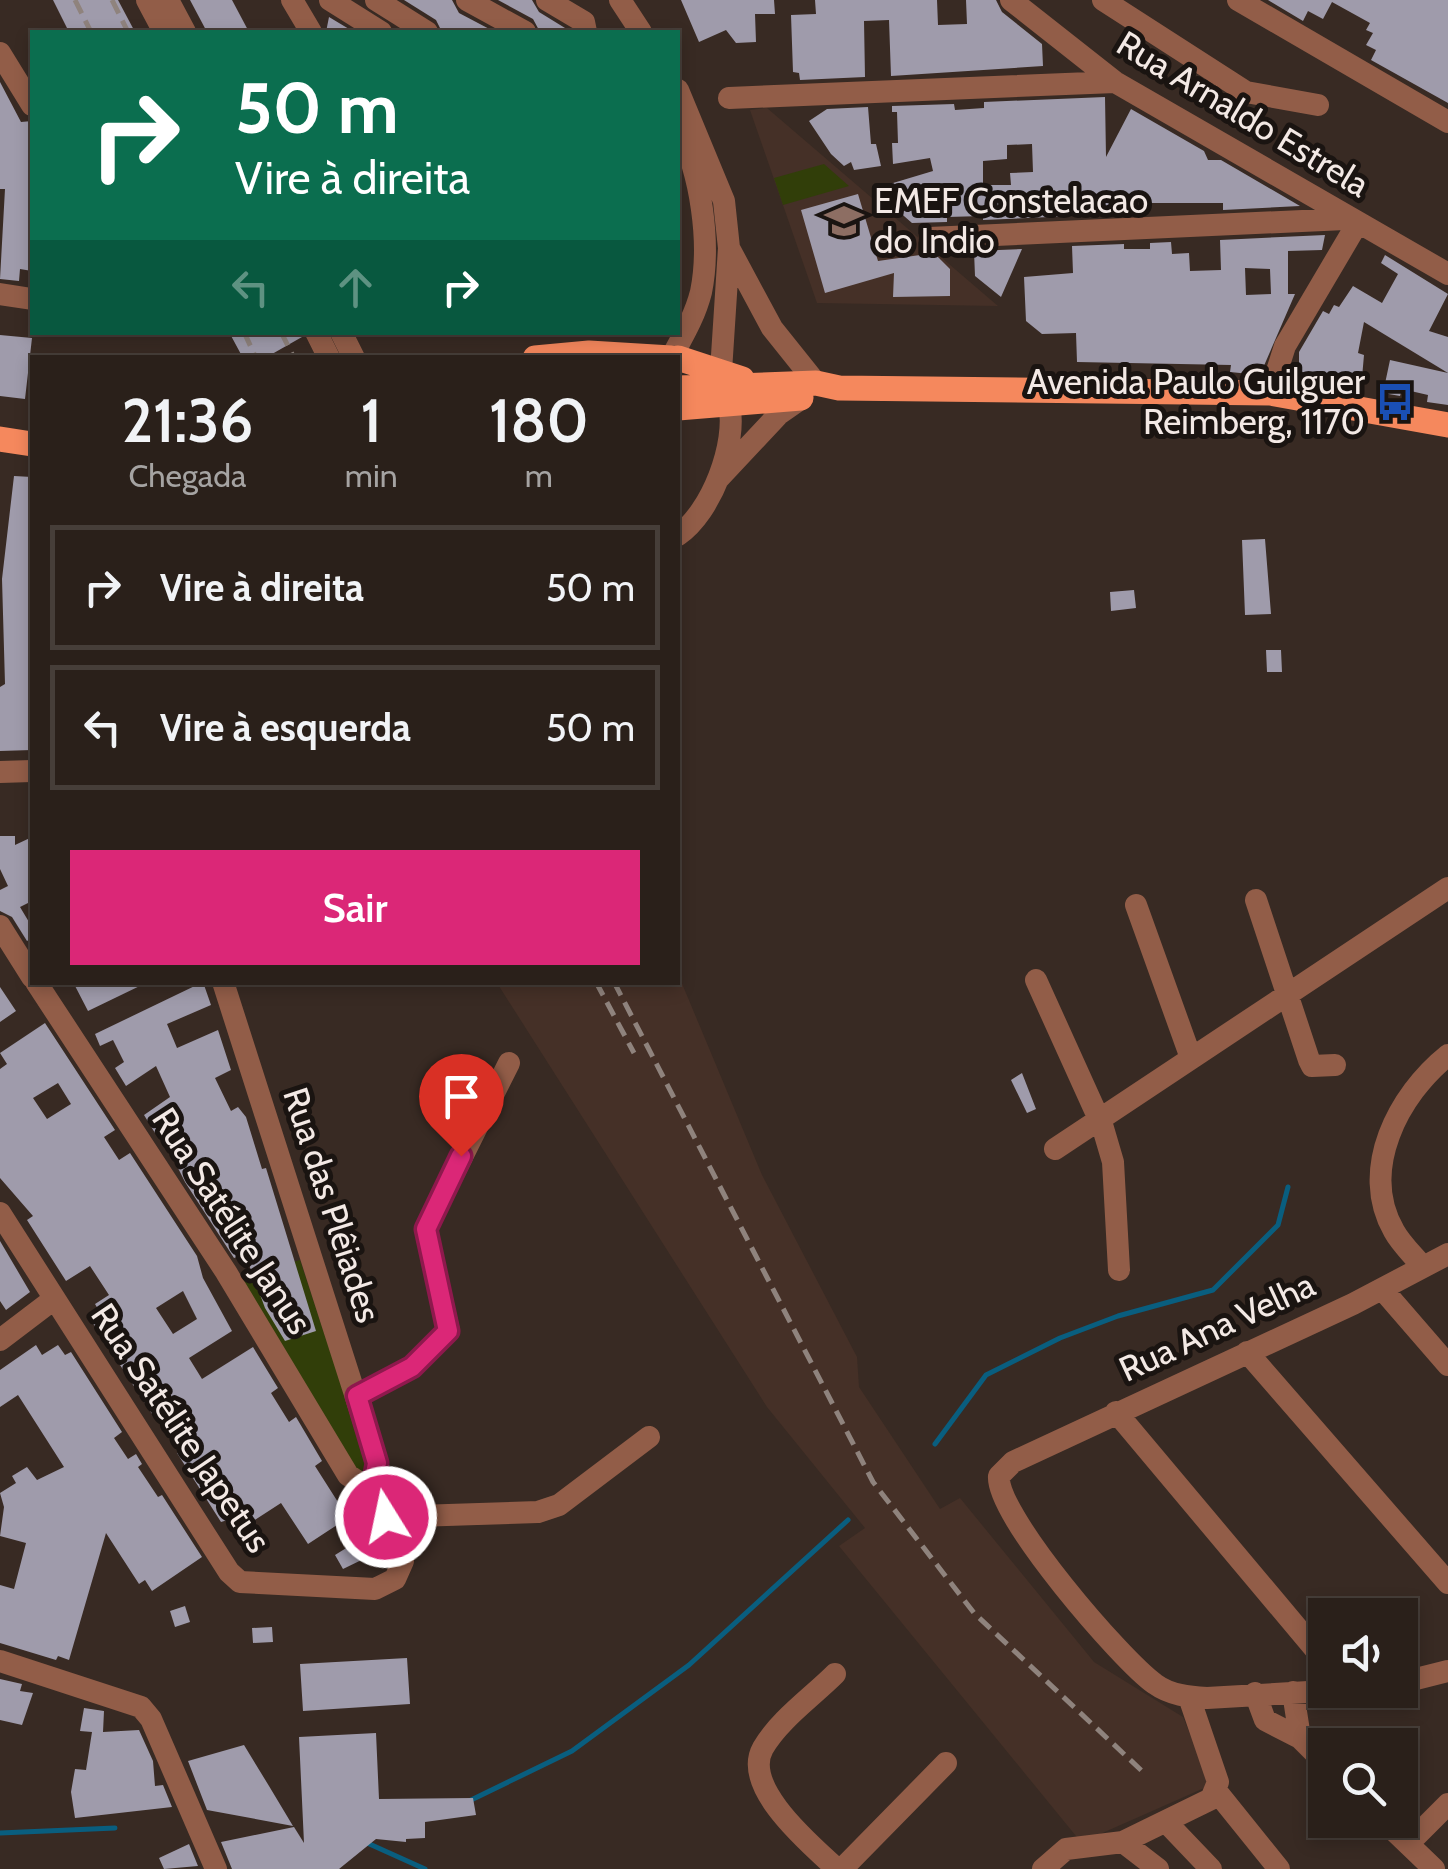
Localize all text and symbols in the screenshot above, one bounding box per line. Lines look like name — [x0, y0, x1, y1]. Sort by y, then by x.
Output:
street label: Rua Arnaldo Estrela — [1109, 21, 1377, 206]
text: 50 m — [235, 65, 399, 151]
icon: right — [70, 70, 200, 200]
text: Vire à direita — [235, 151, 470, 205]
place label: EMEF Constelacao do Indio — [874, 179, 1148, 262]
school or university icon: EMEF Constelacao do Indio — [823, 200, 865, 242]
icon: left — [223, 260, 278, 315]
icon: ahead — [328, 260, 383, 315]
icon: right — [433, 260, 488, 315]
place label: Avenida Paulo Guilguer Reimberg, 1170 — [1027, 360, 1365, 443]
bus stop icon: Avenida Paulo Guilguer Reimberg, 1170 — [1374, 381, 1416, 423]
text: 21:36 — [121, 384, 253, 457]
text: 1 — [361, 384, 382, 457]
text: 180 — [489, 384, 589, 457]
text: Chegada — [128, 456, 246, 495]
text: min — [345, 456, 398, 495]
text: m — [525, 456, 553, 495]
icon: right — [75, 560, 130, 615]
text: Vire à direita — [160, 564, 364, 611]
text: 50 m — [546, 564, 635, 611]
icon: left — [75, 700, 130, 755]
text: Vire à esquerda — [160, 704, 411, 751]
text: 50 m — [546, 704, 635, 751]
button: Sair — [70, 850, 640, 965]
pin — [419, 1054, 504, 1157]
icon: arrive — [434, 1069, 489, 1124]
street label: Rua das Plêiades — [274, 1082, 391, 1328]
street label: Rua Satélite Janus — [143, 1100, 322, 1342]
street label: Rua Ana Velha — [1112, 1262, 1322, 1391]
street label: Rua Satélite Japetus — [82, 1295, 281, 1560]
position arrow — [334, 1465, 438, 1569]
map controls — [1308, 1598, 1418, 1838]
button: sound — [1308, 1598, 1418, 1708]
button: search — [1308, 1728, 1418, 1838]

